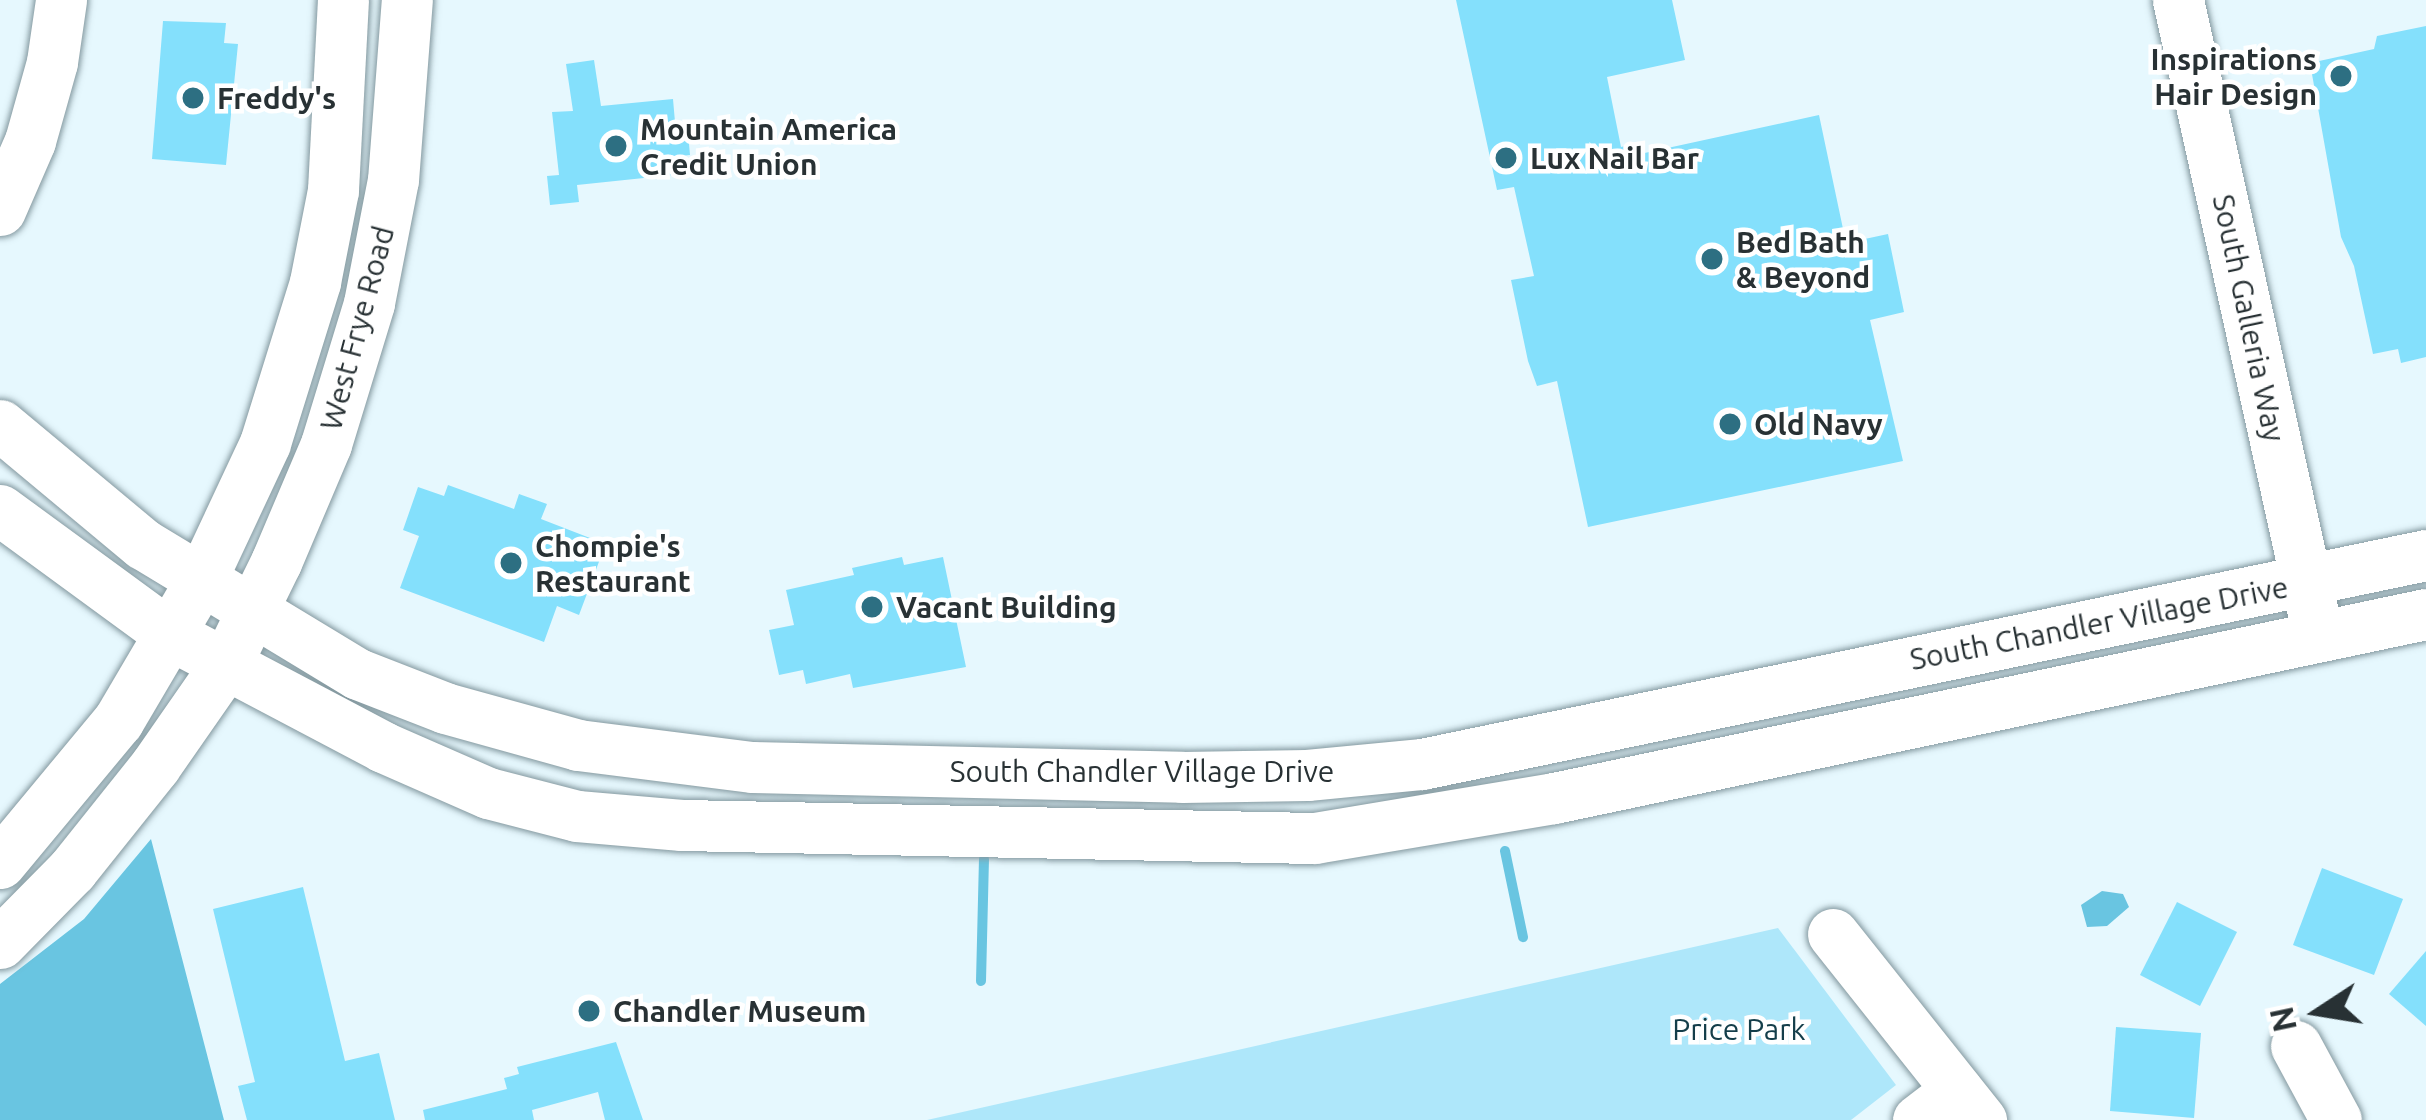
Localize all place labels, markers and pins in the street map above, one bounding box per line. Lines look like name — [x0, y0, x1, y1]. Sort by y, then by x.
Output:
place label: Inspirations Hair Design — [2151, 41, 2317, 112]
marker: Inspirations Hair Design — [2328, 63, 2354, 89]
place label: Freddy's — [217, 80, 336, 116]
marker: Freddy's — [180, 85, 206, 111]
place label: Mountain America Credit Union — [640, 111, 897, 182]
marker: Mountain America Credit Union — [603, 133, 629, 159]
place label: Lux Nail Bar — [1530, 140, 1699, 176]
marker: Lux Nail Bar — [1493, 145, 1519, 171]
place label: Bed Bath & Beyond — [1736, 224, 1870, 294]
marker: Bed Bath & Beyond — [1699, 246, 1725, 272]
place label: Old Navy — [1754, 406, 1883, 442]
marker: Old Navy — [1717, 411, 1743, 437]
place label: Chompie's Restaurant — [535, 528, 691, 598]
marker: Chompie's Restaurant — [498, 550, 524, 576]
place label: Vacant Building — [896, 589, 1117, 625]
marker: Vacant Building — [859, 594, 885, 620]
place label: Chandler Museum — [613, 993, 866, 1029]
marker: Chandler Museum — [576, 998, 602, 1024]

